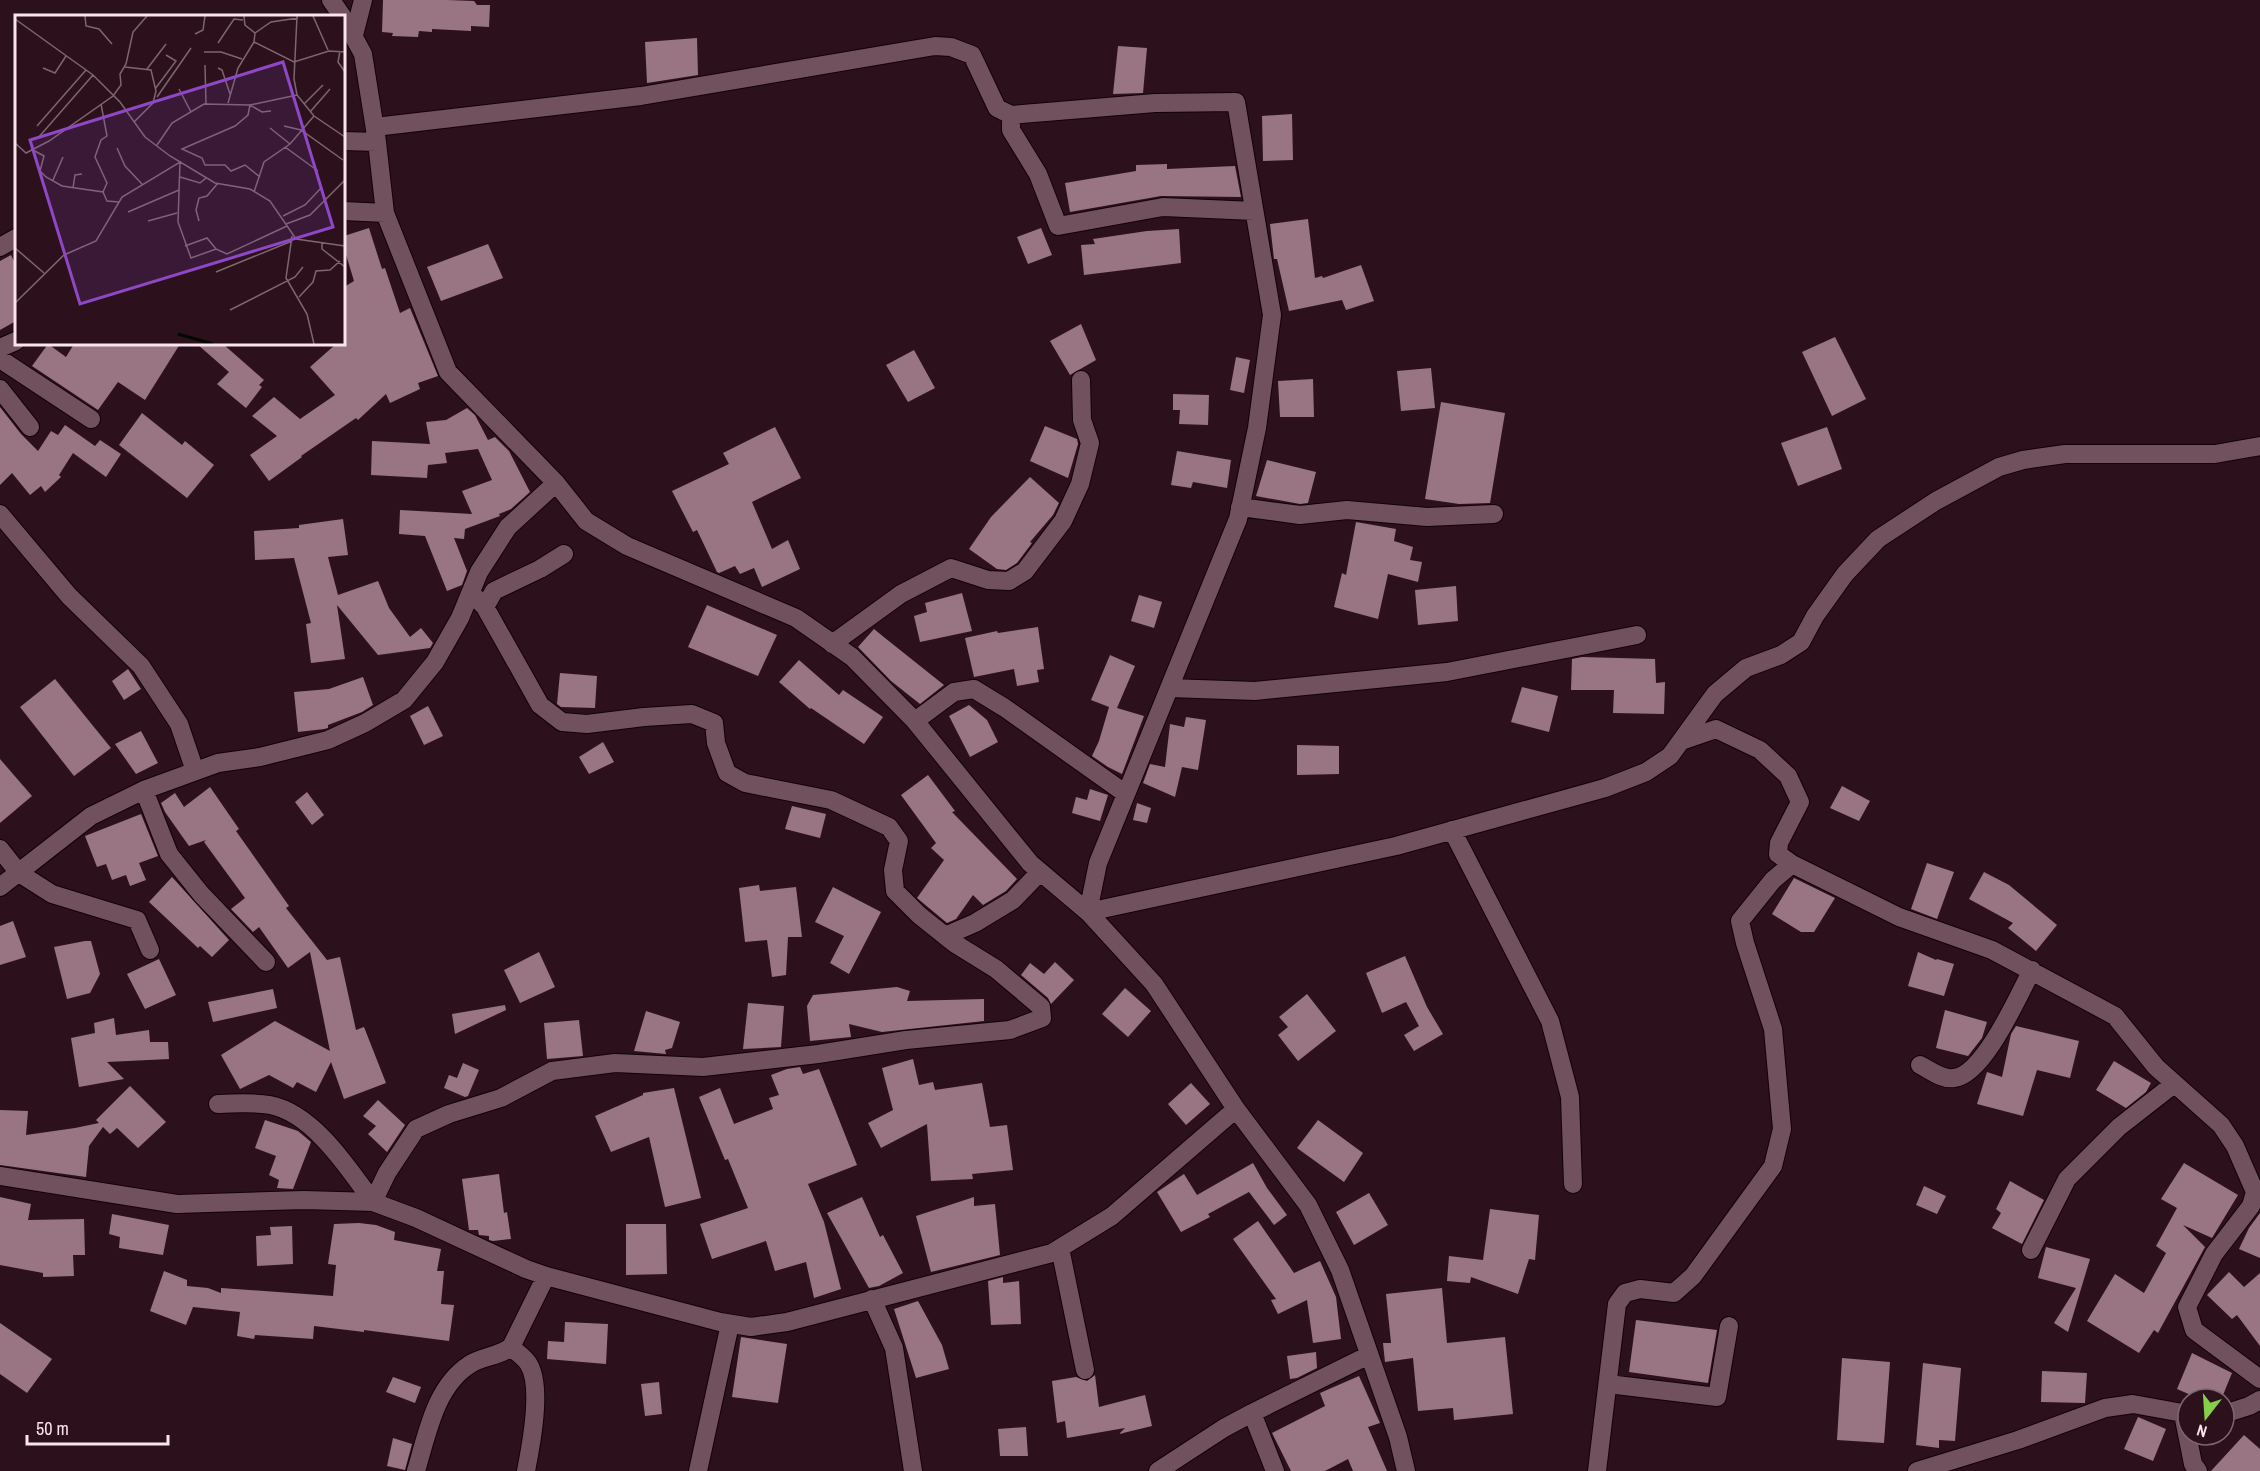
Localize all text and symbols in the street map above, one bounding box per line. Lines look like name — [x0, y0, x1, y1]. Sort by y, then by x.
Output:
inset map — [15, 15, 345, 345]
north arrow — [2176, 1387, 2236, 1447]
scale bar — [27, 1408, 168, 1446]
text: 50 m — [36, 1416, 69, 1441]
text: N — [2194, 1419, 2209, 1443]

